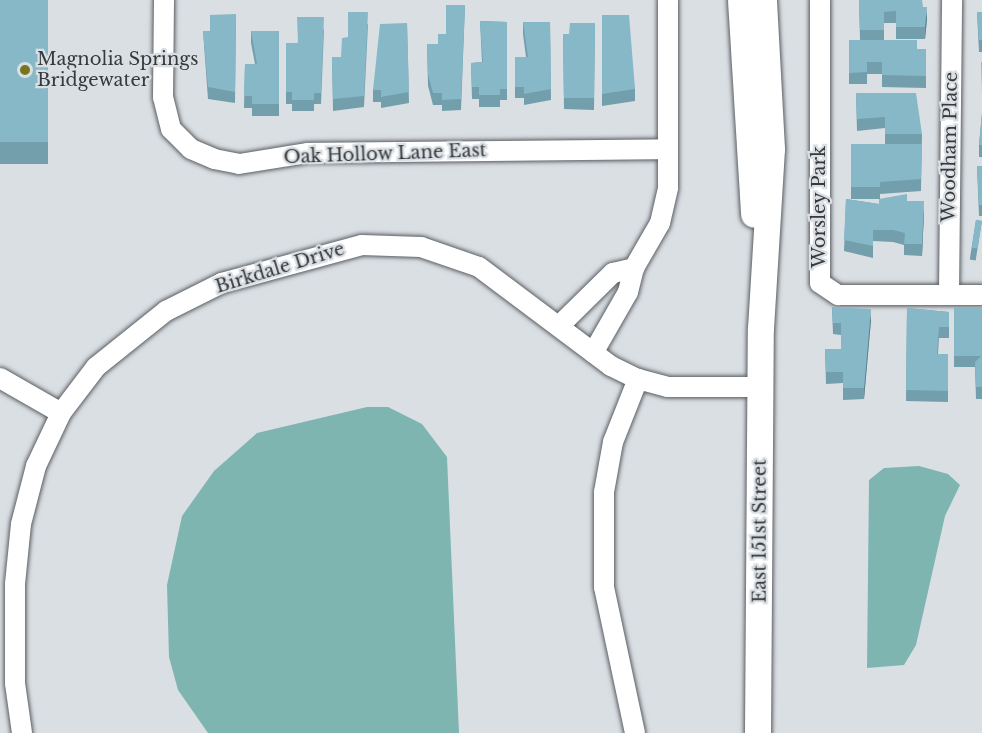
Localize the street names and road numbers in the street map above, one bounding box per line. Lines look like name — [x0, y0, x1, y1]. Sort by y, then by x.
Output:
street label: Woodham Place — [938, 72, 962, 222]
street label: Oak Hollow Lane East — [283, 140, 487, 168]
street label: Worsley Park — [808, 146, 830, 268]
street label: Birkdale Drive — [213, 238, 347, 298]
street label: East 151st Street — [749, 459, 771, 603]

